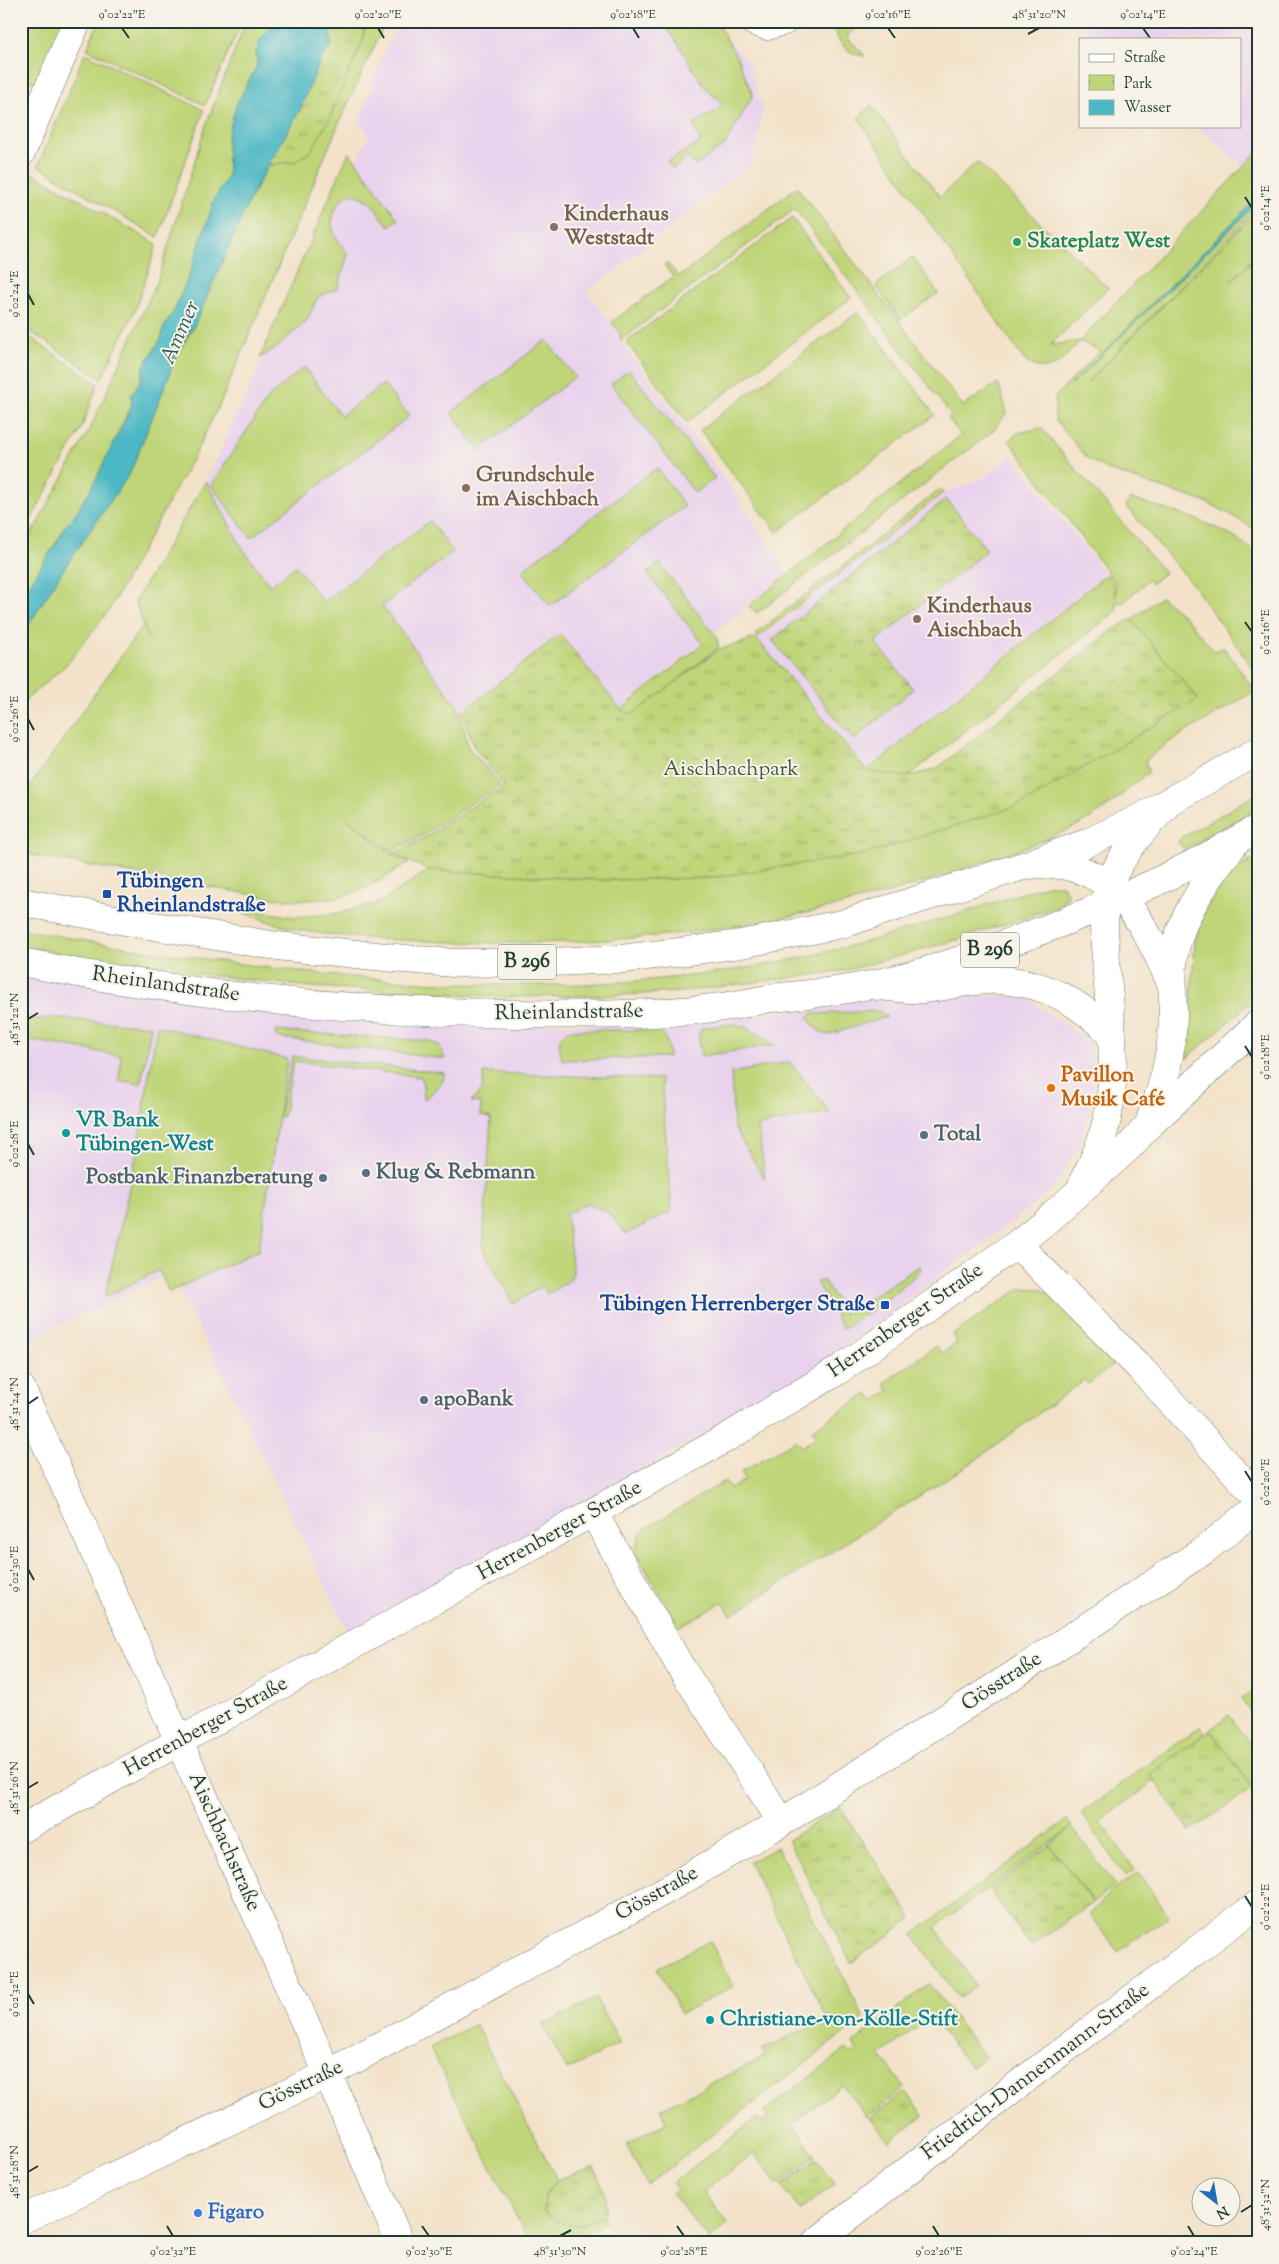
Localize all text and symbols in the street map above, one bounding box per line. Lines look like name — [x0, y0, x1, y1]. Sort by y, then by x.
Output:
text: 9°02'22"E — [99, 6, 146, 24]
text: 9°02'20"E — [354, 6, 402, 24]
text: 9°02'18"E — [610, 6, 657, 24]
text: 9°02'16"E — [865, 6, 912, 24]
text: 48°31'20"N — [1012, 6, 1066, 24]
text: 9°02'14"E — [1120, 6, 1167, 24]
legend — [1079, 38, 1242, 128]
text: Straße — [1124, 48, 1166, 69]
text: Park — [1124, 74, 1153, 95]
text: Wasser — [1124, 98, 1171, 119]
text: 9°02'14"E — [1257, 184, 1275, 231]
place label: Kinderhaus Weststadt — [564, 200, 669, 254]
marker: Kinderhaus Weststadt — [548, 221, 560, 233]
place label: Skateplatz West — [1027, 227, 1171, 257]
marker: Skateplatz West — [1011, 236, 1023, 248]
text: 9°02'24"E — [6, 270, 24, 318]
water label: Ammer — [153, 296, 209, 370]
place label: Grundschule im Aischbach — [476, 461, 600, 515]
marker: Grundschule im Aischbach — [460, 482, 472, 494]
place label: Kinderhaus Aischbach — [927, 592, 1032, 646]
text: 9°02'16"E — [1257, 608, 1275, 655]
marker: Kinderhaus Aischbach — [911, 613, 923, 625]
text: 9°02'26"E — [6, 695, 24, 743]
park label: Aischbachpark — [663, 755, 799, 785]
place label: Tübingen Rheinlandstraße — [117, 867, 266, 921]
marker: Tübingen Rheinlandstraße — [101, 888, 113, 900]
road number: B 296 — [961, 932, 1019, 968]
road number: B 296 — [498, 944, 556, 980]
street label: Rheinlandstraße — [90, 960, 242, 1010]
text: 48°31'22"N — [6, 992, 24, 1045]
street label: Rheinlandstraße — [494, 997, 644, 1029]
text: 9°02'18"E — [1257, 1033, 1275, 1080]
place label: Pavillon Musik Café — [1061, 1061, 1165, 1115]
marker: Pavillon Musik Café — [1045, 1082, 1057, 1094]
place label: VR Bank Tübingen-West — [76, 1106, 215, 1160]
text: 9°02'28"E — [6, 1120, 24, 1168]
place label: Total — [934, 1120, 981, 1150]
marker: VR Bank Tübingen-West — [60, 1127, 72, 1139]
marker: Total — [918, 1129, 930, 1141]
place label: Klug & Rebmann — [376, 1158, 536, 1188]
place label: Postbank Finanzberatung — [86, 1163, 314, 1193]
marker: Klug & Rebmann — [360, 1167, 372, 1179]
marker: Postbank Finanzberatung — [317, 1172, 329, 1184]
street label: Herrenberger Straße — [822, 1256, 990, 1386]
place label: Tübingen Herrenberger Straße — [600, 1290, 875, 1320]
marker: Tübingen Herrenberger Straße — [879, 1299, 891, 1311]
text: 48°31'24"N — [6, 1377, 24, 1431]
place label: apoBank — [434, 1385, 514, 1415]
marker: apoBank — [418, 1394, 430, 1406]
text: 9°02'20"E — [1257, 1458, 1275, 1506]
street label: Herrenberger Straße — [472, 1473, 648, 1589]
text: 9°02'30"E — [6, 1545, 24, 1592]
street label: Gösstraße — [956, 1645, 1048, 1719]
street label: Herrenberger Straße — [118, 1669, 294, 1785]
text: 48°31'26"N — [6, 1761, 24, 1815]
street label: Aischbachstraße — [180, 1768, 268, 1916]
street label: Gösstraße — [610, 1859, 704, 1929]
text: 9°02'22"E — [1257, 1883, 1275, 1930]
text: 9°02'32"E — [6, 1970, 24, 2017]
street label: Friedrich-Dannenmann-Straße — [916, 1976, 1156, 2168]
place label: Christiane-von-Kölle-Stift — [720, 2005, 959, 2035]
marker: Christiane-von-Kölle-Stift — [704, 2014, 716, 2026]
street label: Gösstraße — [254, 2053, 348, 2119]
text: 48°31'28"N — [6, 2145, 24, 2199]
north arrow — [1192, 2176, 1242, 2226]
text: 48°31'32"N — [1257, 2178, 1275, 2231]
place label: Figaro — [208, 2198, 265, 2228]
text: N — [1212, 2200, 1232, 2223]
marker: Figaro — [192, 2207, 204, 2219]
text: 9°02'32"E — [150, 2243, 197, 2261]
text: 9°02'30"E — [406, 2243, 453, 2261]
text: 48°31'30"N — [534, 2243, 587, 2261]
text: 9°02'28"E — [660, 2243, 708, 2261]
text: 9°02'26"E — [915, 2243, 963, 2261]
text: 9°02'24"E — [1170, 2243, 1218, 2261]

